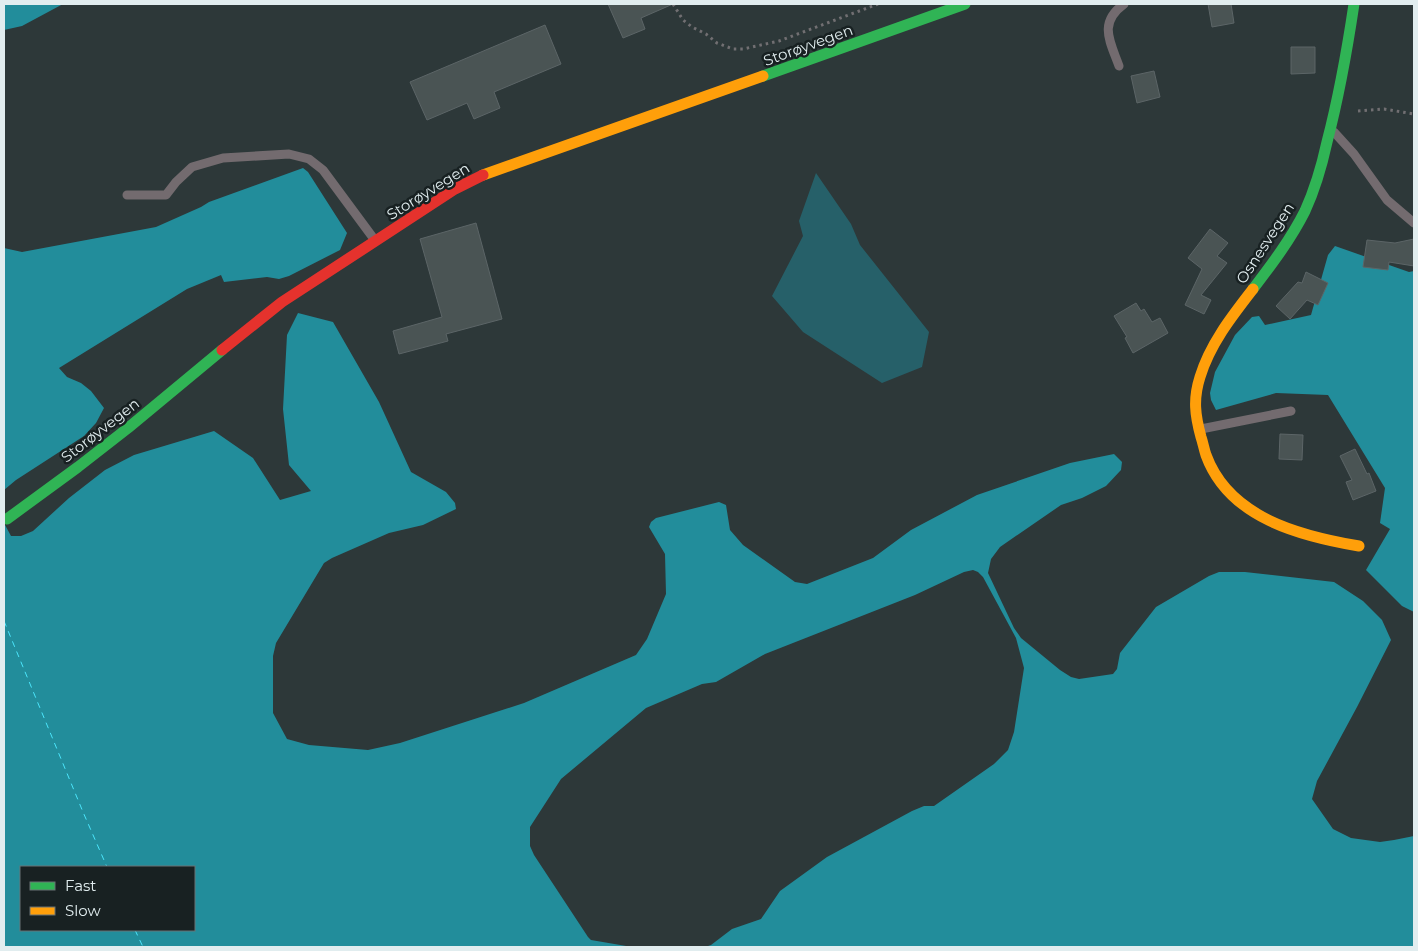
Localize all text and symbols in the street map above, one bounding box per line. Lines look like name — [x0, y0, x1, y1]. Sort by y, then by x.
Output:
street label: Storøyvegen — [761, 20, 855, 70]
street label: Storøyvegen — [383, 158, 473, 224]
street label: Osnesvegen — [1232, 199, 1298, 287]
street label: Storøyvegen — [57, 394, 143, 466]
legend — [20, 866, 195, 931]
text: Fast — [65, 876, 96, 895]
text: Slow — [65, 901, 101, 920]

